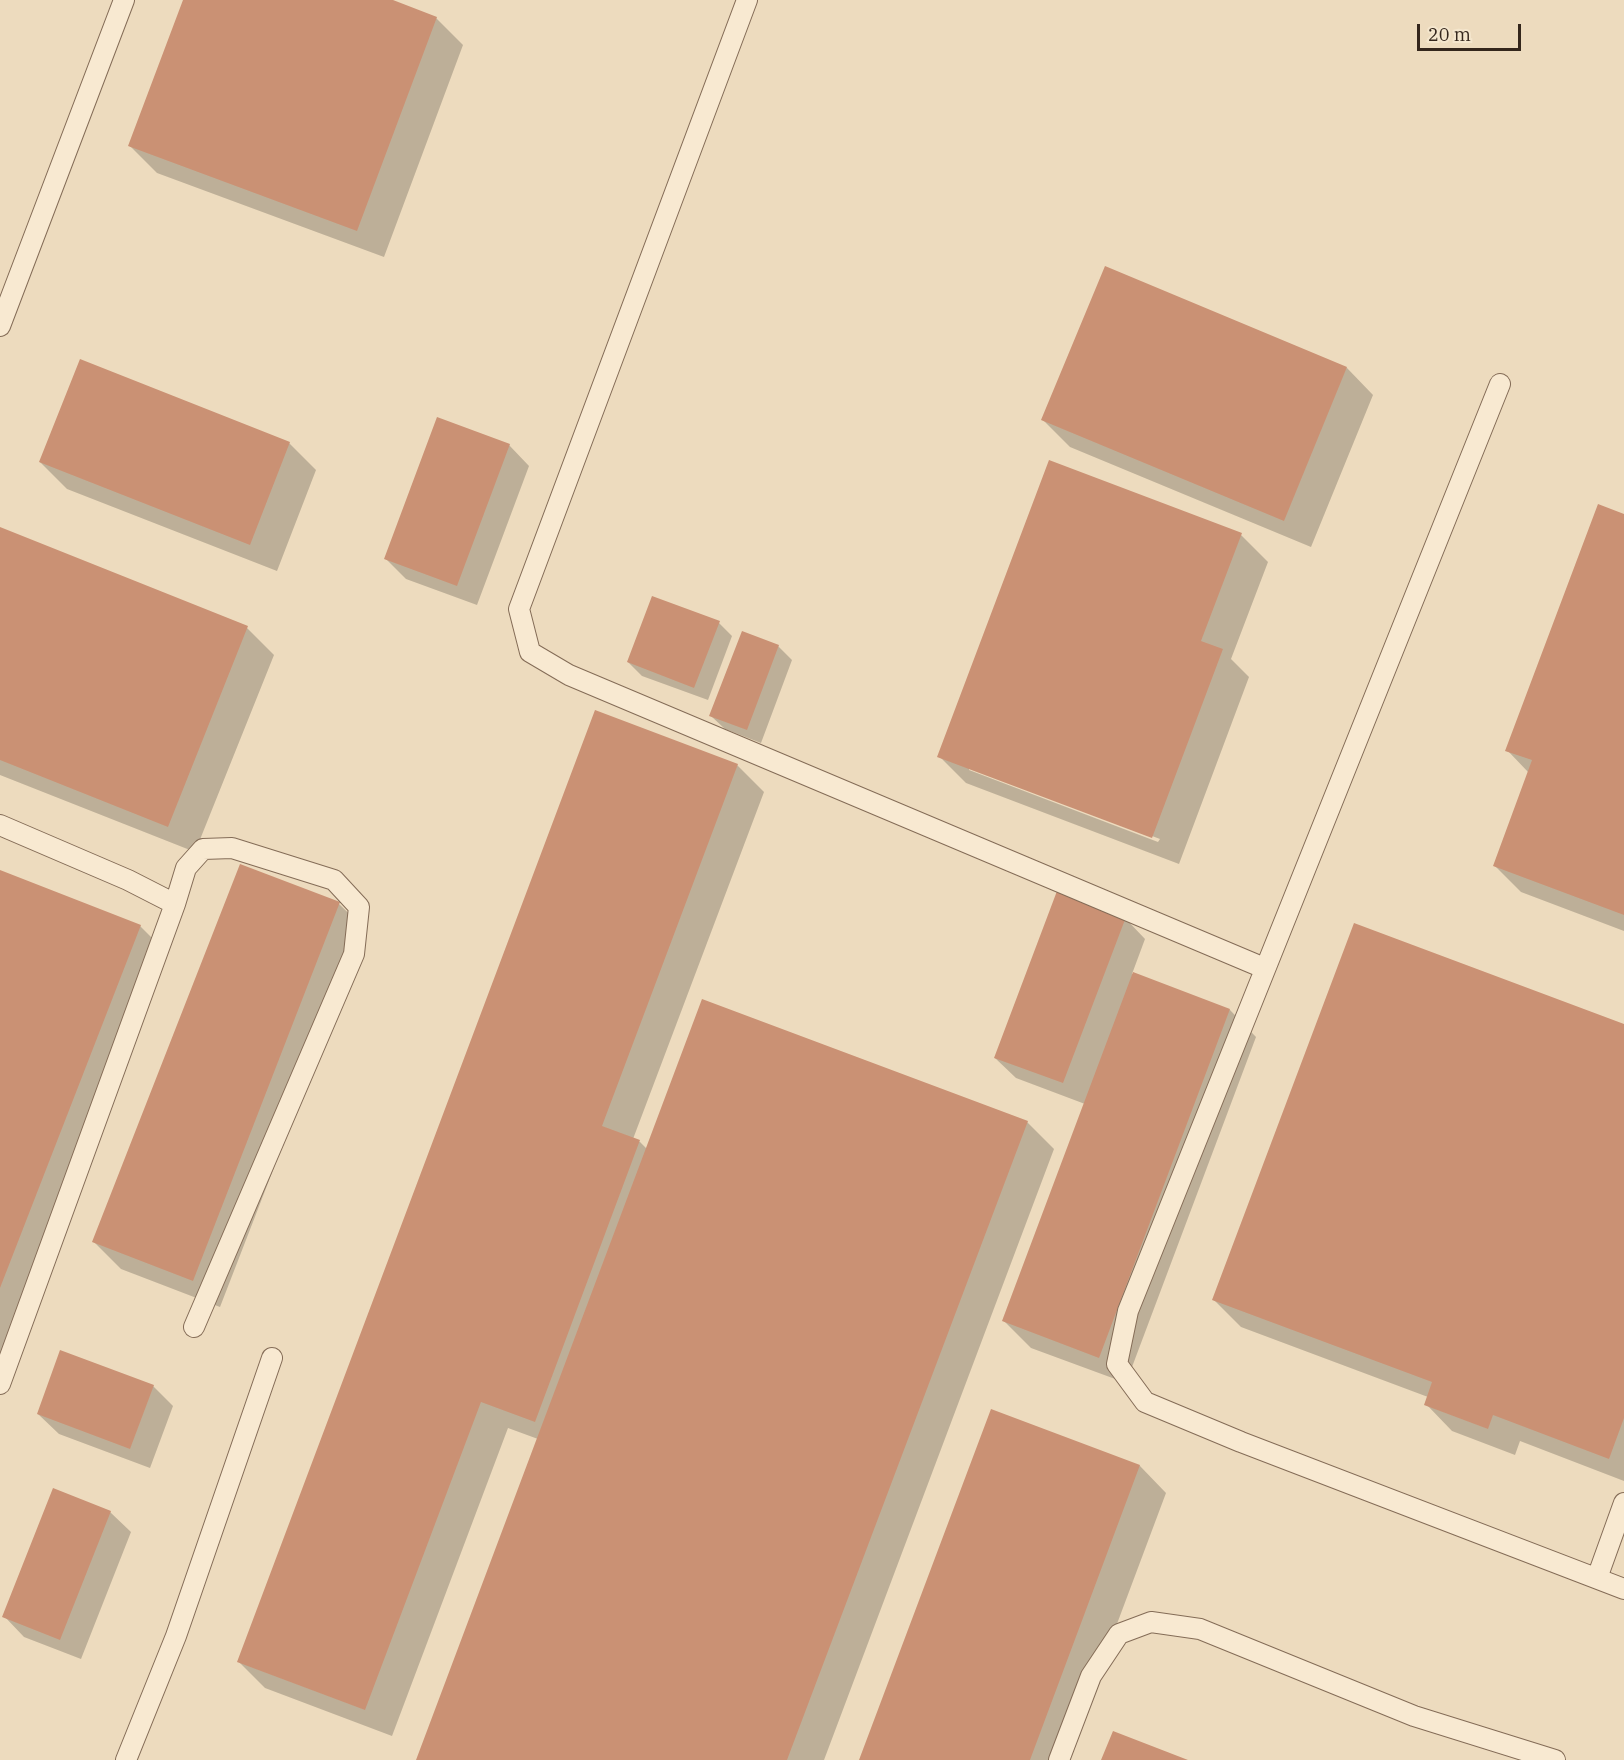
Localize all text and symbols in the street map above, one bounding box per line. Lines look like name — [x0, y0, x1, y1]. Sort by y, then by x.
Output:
scale bar — [1420, 12, 1524, 50]
text: 20 m — [1428, 23, 1471, 46]

